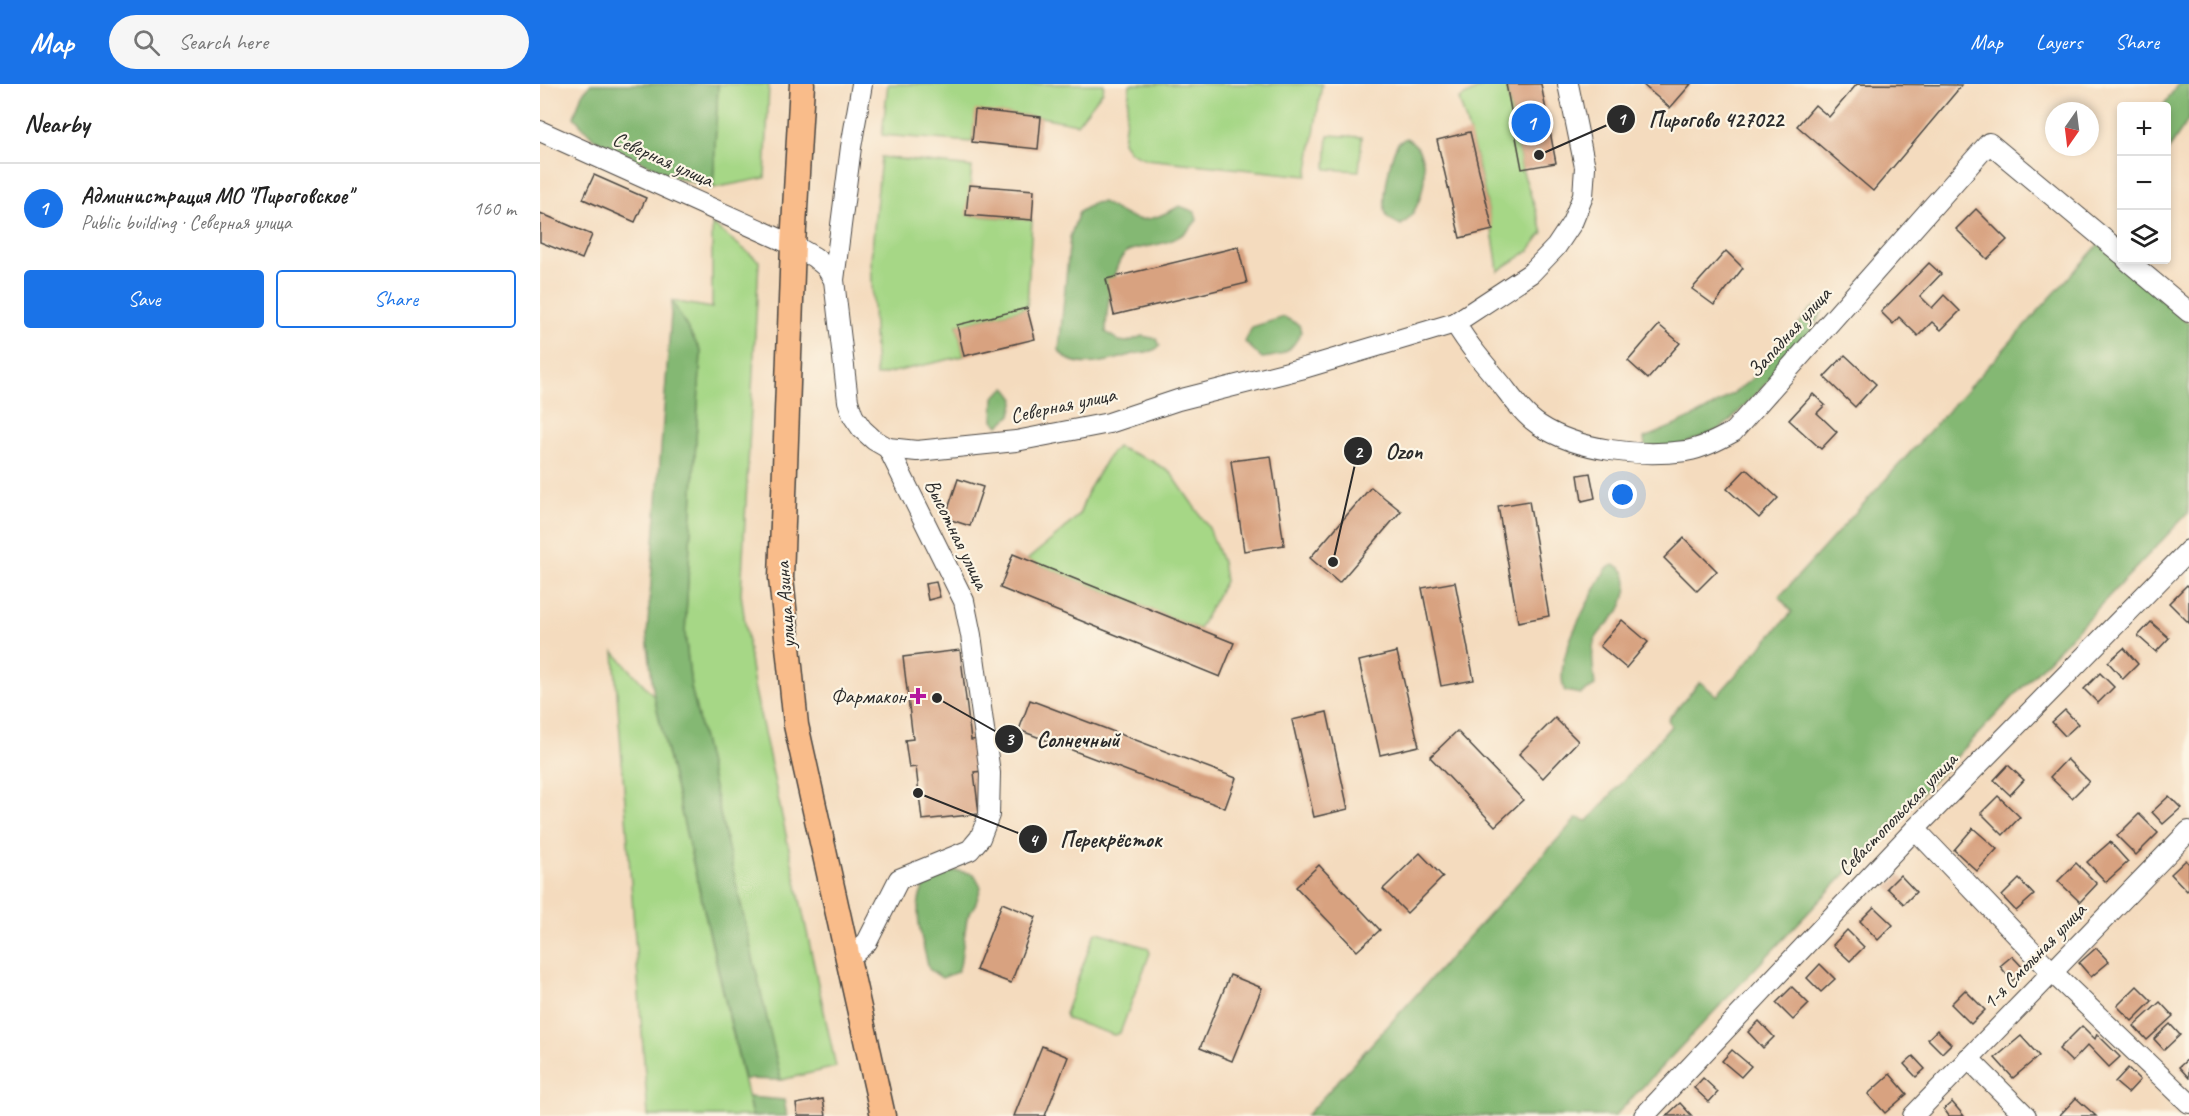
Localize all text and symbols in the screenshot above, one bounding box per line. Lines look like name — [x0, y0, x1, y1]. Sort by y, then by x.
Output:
search box — [109, 15, 529, 69]
text: Map — [30, 25, 73, 60]
icon: search — [130, 26, 163, 59]
text: Search here — [178, 28, 268, 56]
text: Map — [1970, 29, 2003, 55]
text: Layers — [2036, 29, 2082, 55]
text: Share — [2115, 29, 2159, 55]
callout: Пирогово 427022 — [1606, 99, 1795, 139]
pin: 1 — [1512, 100, 1550, 146]
north arrow — [2045, 102, 2099, 156]
map controls — [2117, 102, 2171, 264]
button: + — [2117, 102, 2171, 156]
text: Пирогово 427022 — [1649, 106, 1785, 134]
text: Nearby — [24, 107, 89, 140]
text: 1 — [1617, 108, 1627, 130]
street label: Северная улица — [609, 125, 719, 193]
button: − — [2117, 156, 2171, 210]
text: Администрация МО "Пироговское" — [81, 182, 352, 210]
text: 1 — [39, 196, 48, 221]
text: 160 m — [473, 196, 516, 221]
text: Public building · Северная улица — [81, 210, 292, 235]
button: layers — [2117, 210, 2171, 264]
button: Save — [24, 270, 264, 328]
button: Share — [276, 270, 516, 328]
street label: Западная улица — [1741, 280, 1838, 383]
street label: Северная улица — [1008, 381, 1120, 429]
callout: Ozon — [1343, 431, 1434, 471]
text: Ozon — [1386, 438, 1423, 466]
text: 2 — [1354, 441, 1364, 463]
street label: Высотная улица — [919, 475, 996, 595]
your location — [1608, 480, 1637, 509]
street label: улица Азина — [769, 559, 801, 651]
place label: Фармакон — [831, 683, 907, 709]
marker: Фармакон — [911, 689, 925, 703]
callout: Солнечный — [994, 719, 1132, 759]
text: Солнечный — [1036, 726, 1121, 754]
text: 3 — [1005, 728, 1015, 750]
street label: Севастопольская улица — [1831, 745, 1964, 881]
callout: Перекрёсток — [1018, 819, 1174, 859]
text: Перекрёсток — [1060, 826, 1164, 854]
text: 4 — [1029, 829, 1039, 851]
street label: 1-я Смольная улица — [1977, 896, 2093, 1015]

